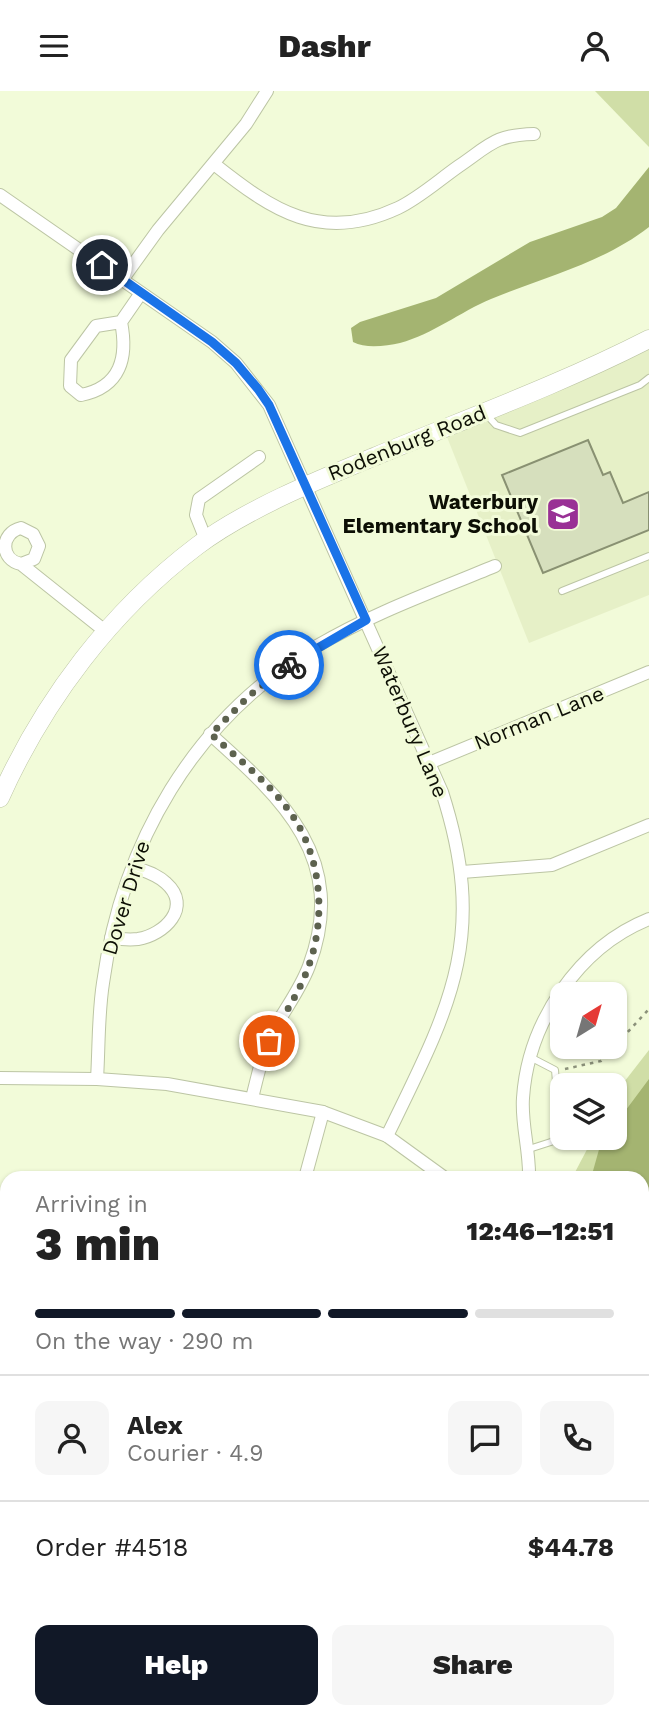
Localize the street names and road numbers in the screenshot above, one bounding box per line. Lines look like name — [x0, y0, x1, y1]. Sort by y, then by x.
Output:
street label: Rodenburg Road — [324, 399, 490, 486]
street label: Waterbury Lane — [367, 642, 454, 801]
street label: Norman Lane — [470, 680, 607, 755]
street label: Dover Drive — [96, 838, 155, 958]

